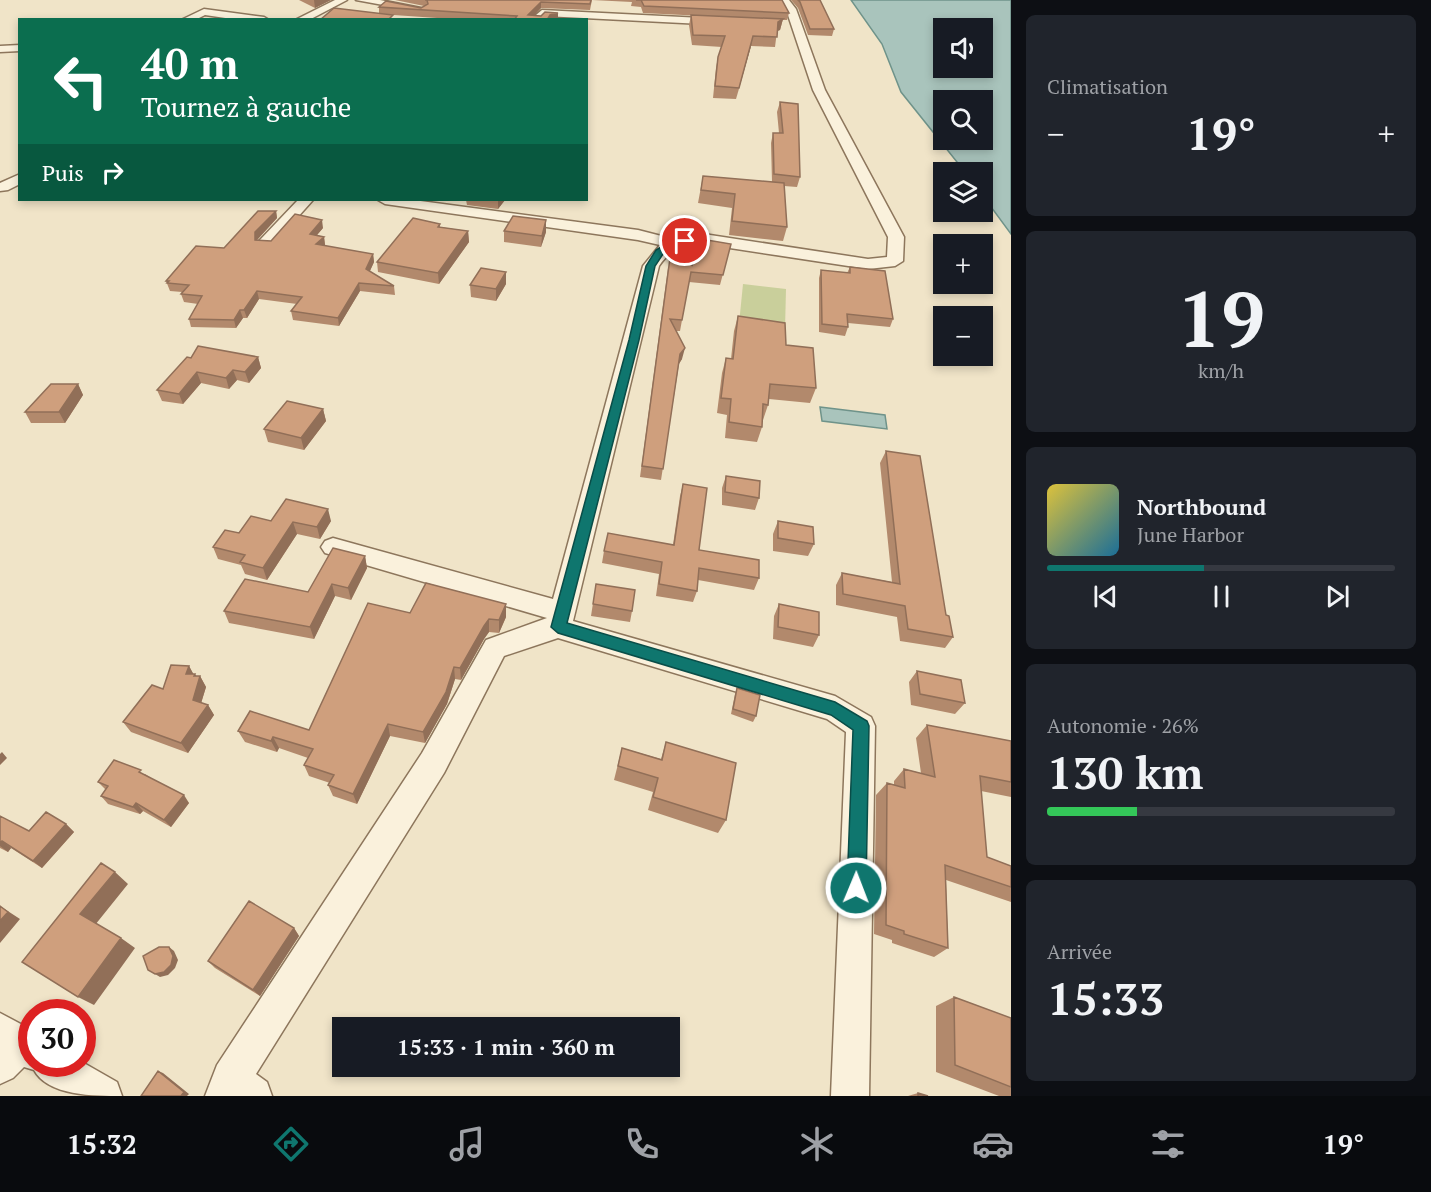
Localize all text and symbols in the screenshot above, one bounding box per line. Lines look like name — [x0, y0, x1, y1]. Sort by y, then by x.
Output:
map controls — [933, 18, 993, 366]
button: sound — [933, 18, 993, 78]
text: 40 m — [141, 35, 239, 91]
icon: left — [42, 42, 120, 120]
text: Climatisation — [1047, 73, 1168, 100]
text: Tournez à gauche — [141, 89, 351, 125]
button: search — [933, 90, 993, 150]
text: 19° — [1186, 103, 1256, 163]
text: − — [1047, 112, 1065, 155]
text: + — [1377, 112, 1395, 155]
icon: right — [96, 156, 129, 189]
text: Puis — [42, 158, 84, 187]
button: layers — [933, 162, 993, 222]
pin — [659, 215, 710, 266]
icon: arrive — [668, 224, 701, 257]
button: + — [933, 234, 993, 294]
text: 19 — [1177, 266, 1265, 369]
button: − — [933, 306, 993, 366]
text: km/h — [1198, 357, 1244, 384]
text: Northbound — [1137, 492, 1266, 521]
text: June Harbor — [1137, 521, 1244, 548]
icon: previous — [1089, 580, 1122, 613]
icon: pause — [1205, 580, 1238, 613]
icon: next — [1321, 580, 1354, 613]
text: Autonomie · 26% — [1047, 712, 1199, 739]
text: 130 km — [1047, 742, 1203, 802]
position arrow — [824, 856, 888, 920]
text: Arrivée — [1047, 938, 1112, 965]
text: 15:33 — [1047, 968, 1164, 1028]
speed limit sign: 30 — [18, 999, 96, 1077]
text: 15:33 · 1 min · 360 m — [397, 1032, 615, 1061]
icon: directions — [270, 1123, 312, 1165]
icon: music — [446, 1123, 488, 1165]
icon: phone — [621, 1123, 663, 1165]
icon: climate — [796, 1123, 838, 1165]
icon: car — [972, 1123, 1014, 1165]
icon: filters — [1147, 1123, 1189, 1165]
text: 15:32 — [67, 1126, 137, 1162]
text: 19° — [1323, 1126, 1364, 1162]

